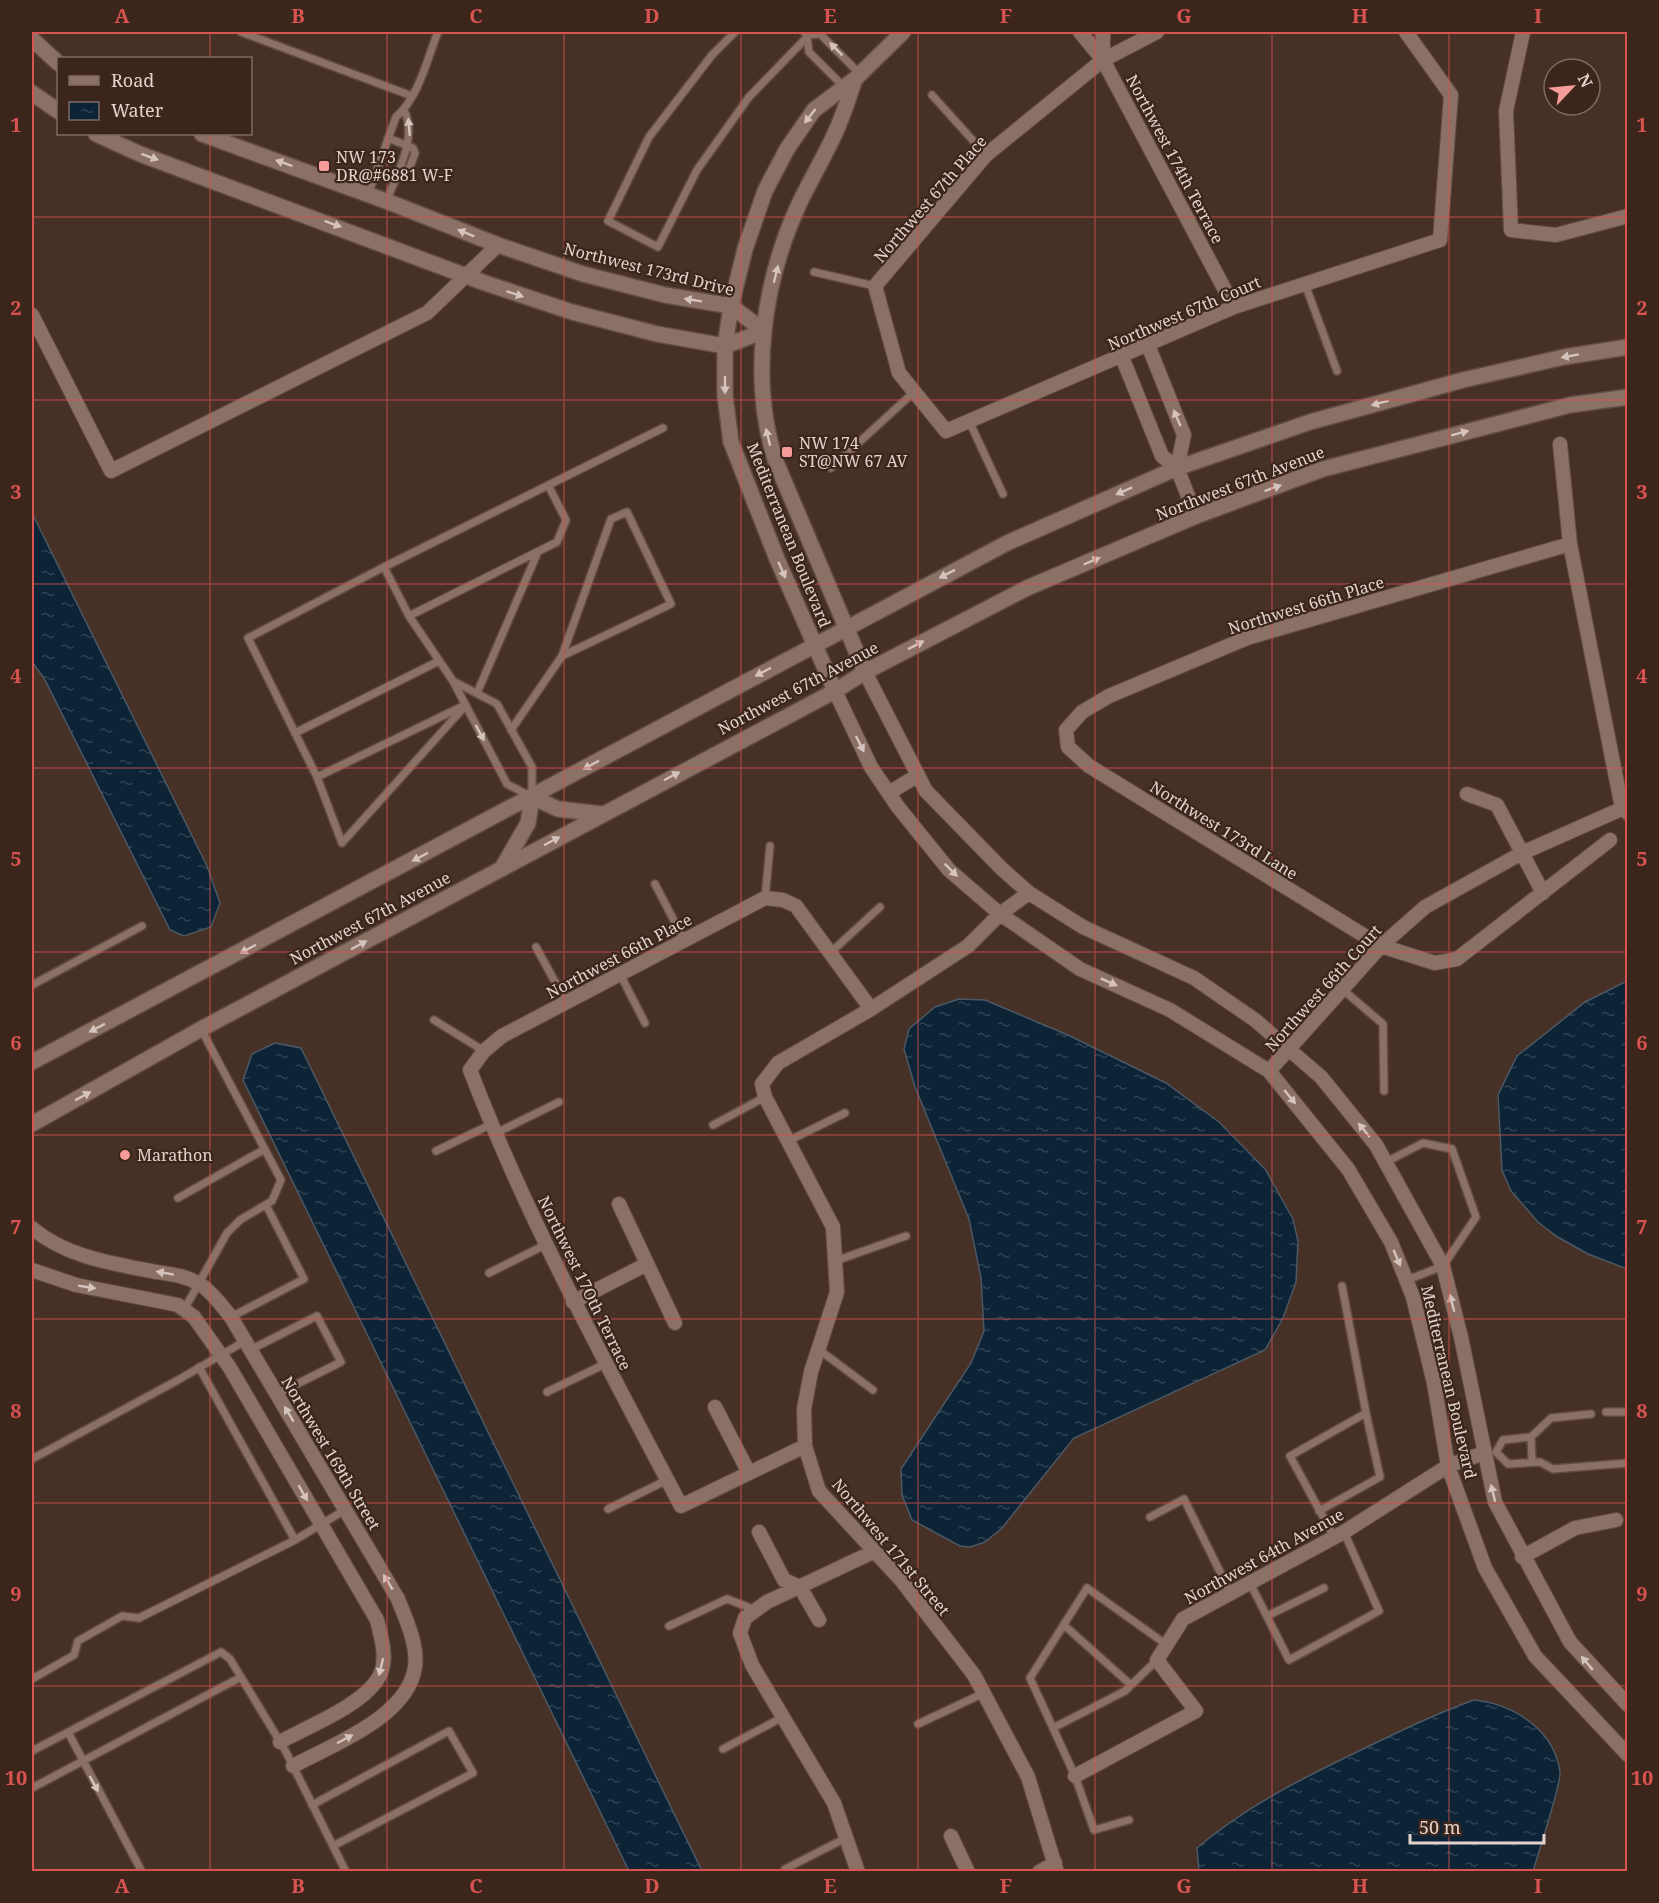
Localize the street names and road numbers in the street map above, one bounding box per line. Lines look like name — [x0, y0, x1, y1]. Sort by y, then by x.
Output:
street label: Northwest 174th Terrace — [1121, 71, 1229, 247]
street label: Northwest 67th Place — [869, 131, 991, 267]
street label: Northwest 173rd Drive — [562, 237, 736, 301]
street label: Northwest 67th Court — [1104, 271, 1264, 355]
street label: Mediterranean Boulevard — [742, 439, 836, 631]
street label: Northwest 67th Avenue — [1152, 441, 1328, 525]
street label: Northwest 66th Place — [1225, 571, 1387, 639]
street label: Northwest 67th Avenue — [714, 636, 882, 740]
street label: Northwest 173rd Lane — [1146, 776, 1302, 884]
street label: Northwest 67th Avenue — [286, 866, 454, 970]
street label: Northwest 66th Place — [542, 908, 696, 1004]
street label: Northwest 66th Court — [1260, 919, 1386, 1056]
street label: Northwest 17Oth Terrace — [533, 1192, 637, 1374]
street label: Mediterranean Boulevard — [1416, 1283, 1482, 1481]
street label: Northwest 169th Street — [276, 1372, 386, 1534]
street label: Northwest 171st Street — [827, 1474, 955, 1620]
street label: Northwest 64th Avenue — [1180, 1503, 1348, 1609]

